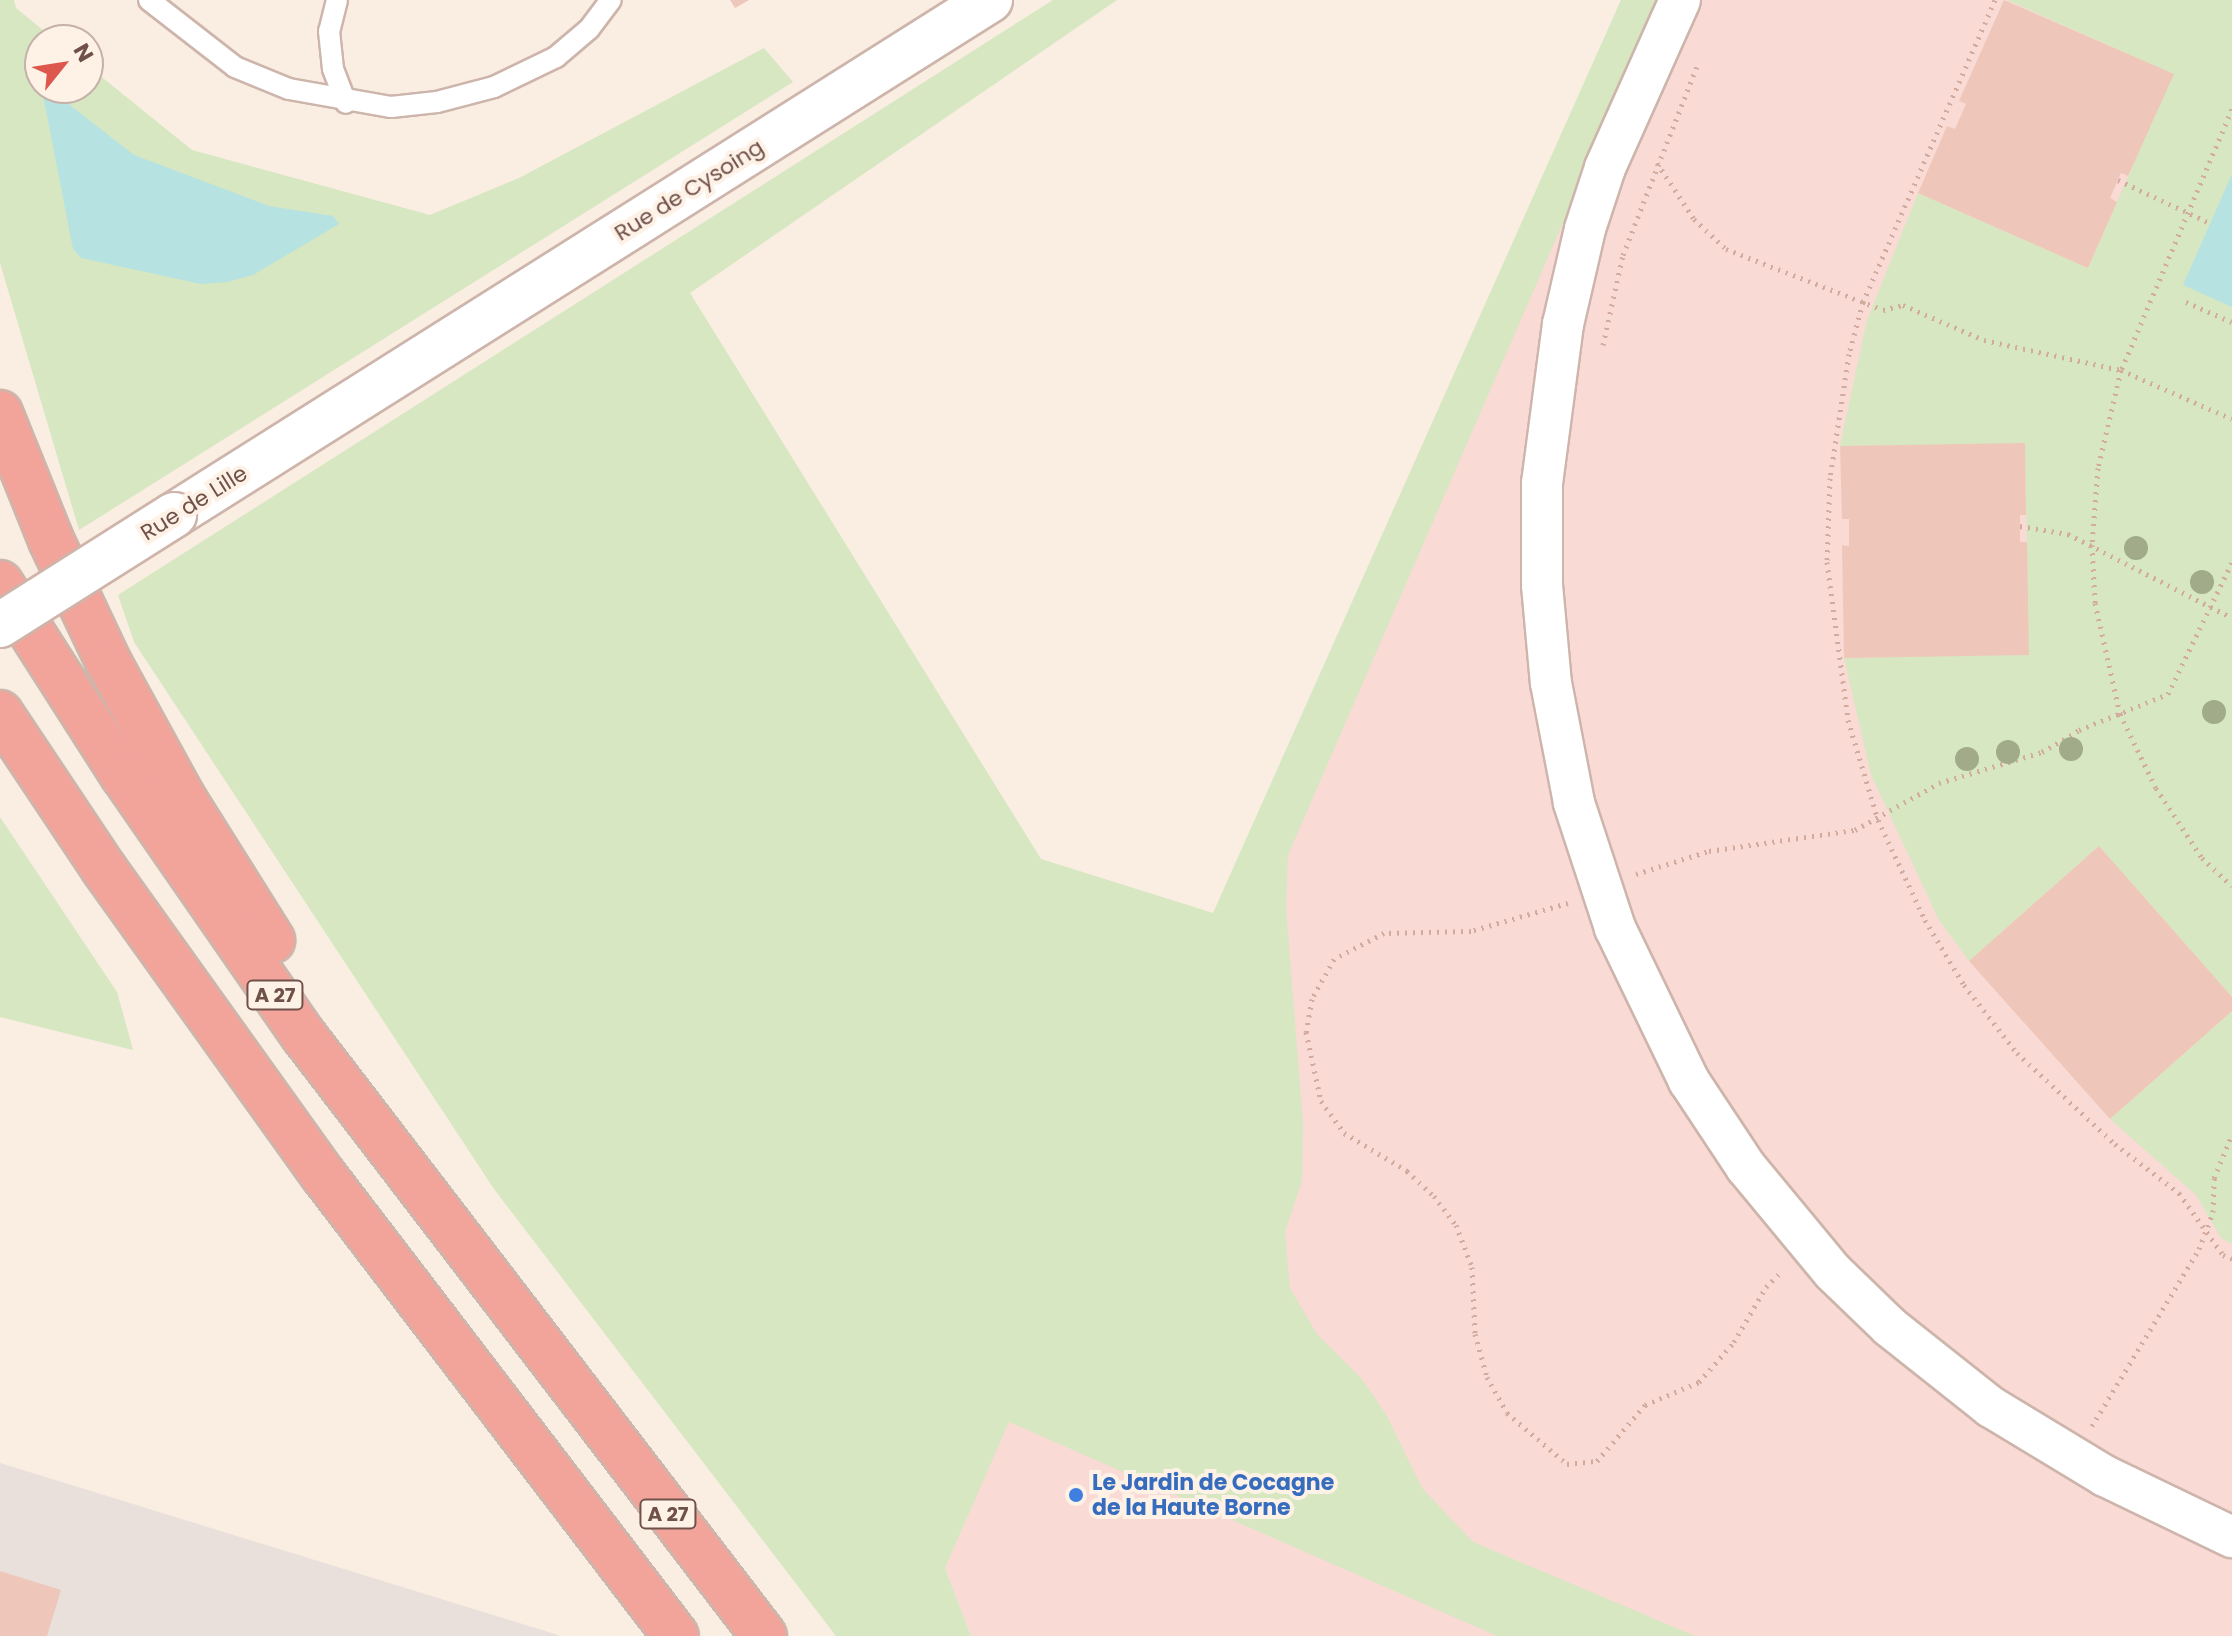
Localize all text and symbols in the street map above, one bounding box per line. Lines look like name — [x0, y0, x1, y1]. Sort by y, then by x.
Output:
north arrow — [24, 24, 104, 104]
text: N — [66, 38, 101, 68]
street label: Rue de Cysoing — [610, 134, 768, 246]
street label: Rue de Lille — [136, 460, 252, 546]
road number: A 27 — [245, 979, 305, 1011]
place label: Le Jardin de Cocagne de la Haute Borne — [1092, 1469, 1334, 1520]
marker: Le Jardin de Cocagne de la Haute Borne — [1067, 1486, 1085, 1504]
road number: A 27 — [638, 1498, 698, 1530]

